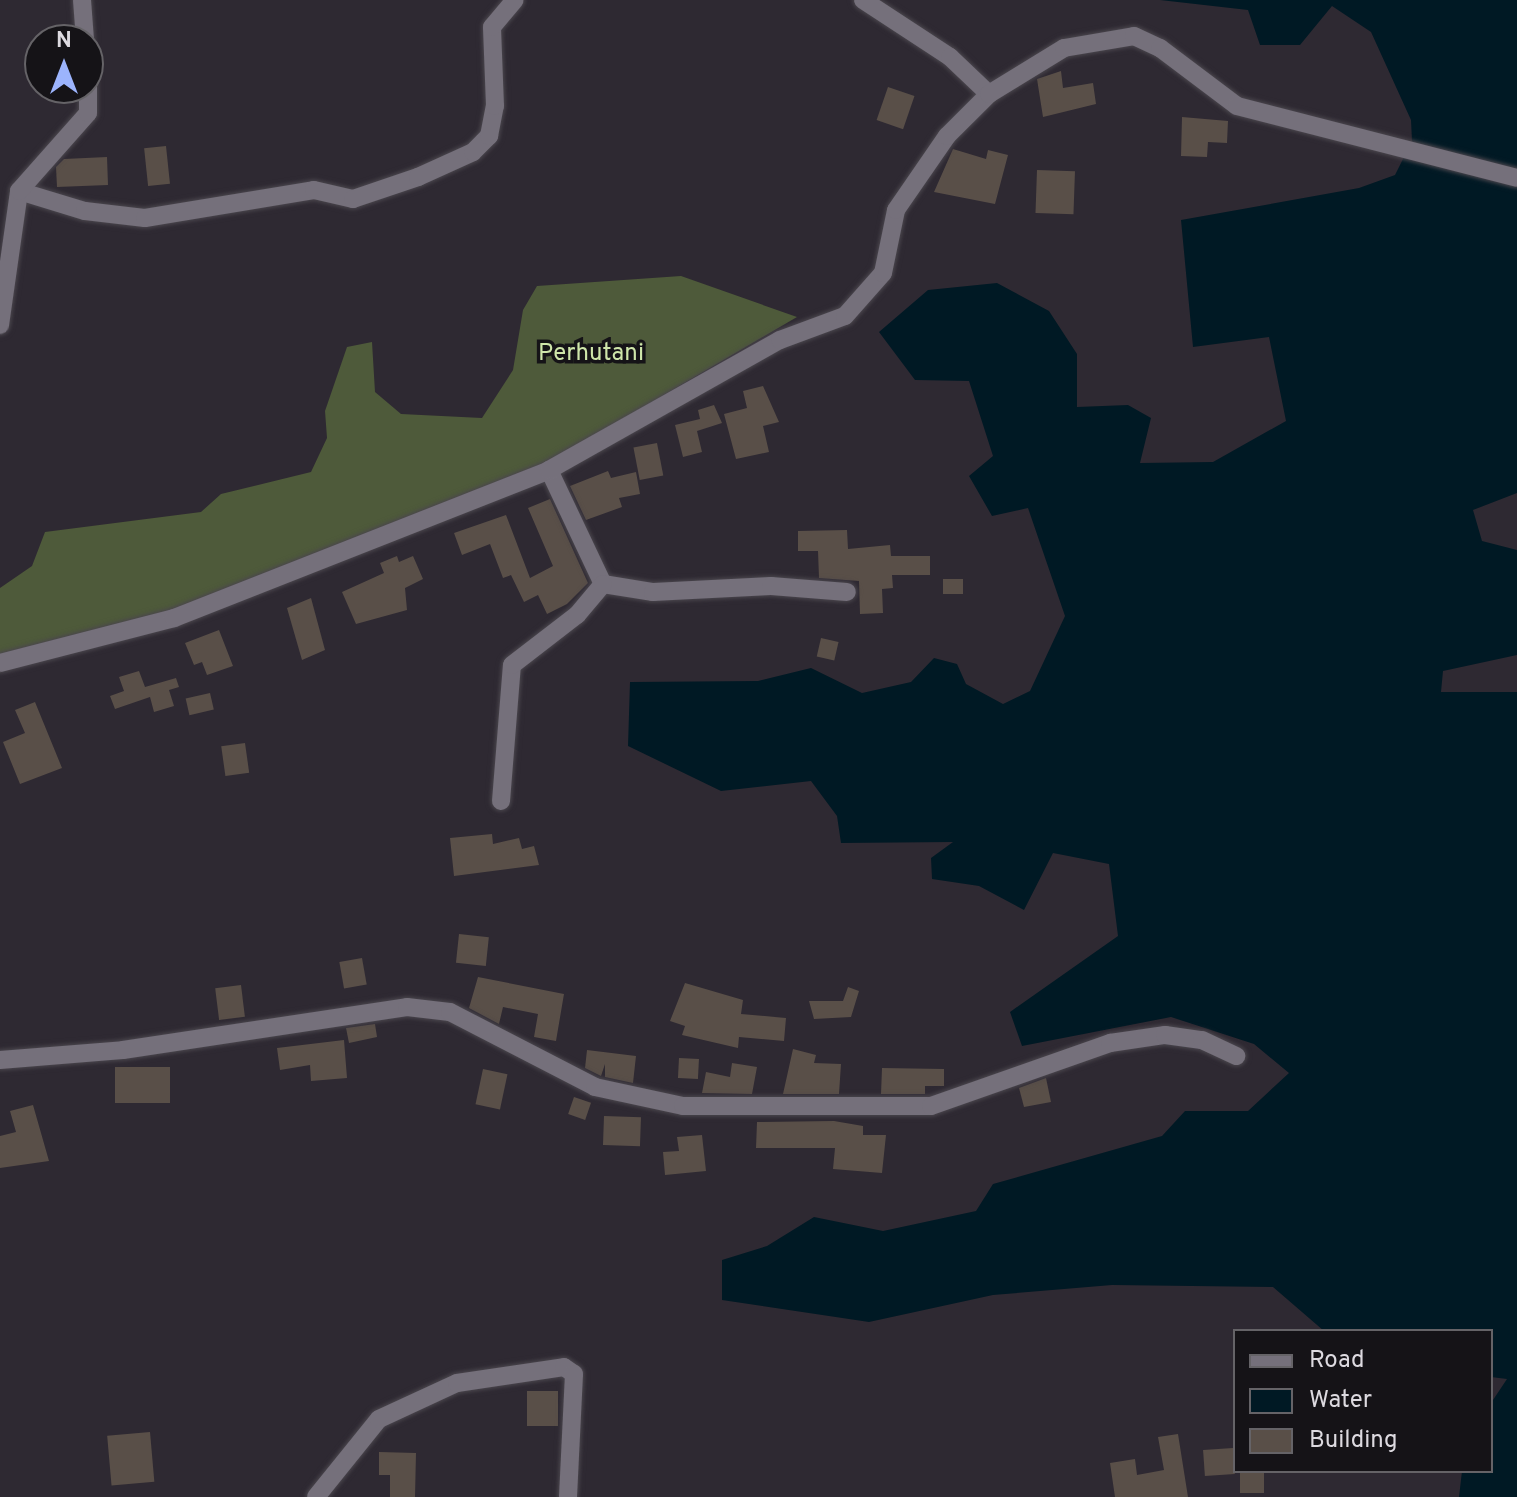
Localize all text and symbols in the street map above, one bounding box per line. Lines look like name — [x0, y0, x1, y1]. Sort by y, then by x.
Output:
north arrow — [24, 24, 104, 104]
text: N — [56, 28, 72, 55]
park label: Perhutani — [538, 341, 644, 369]
legend — [1233, 1329, 1493, 1473]
text: Road — [1309, 1346, 1365, 1376]
text: Water — [1309, 1386, 1372, 1416]
text: Building — [1309, 1426, 1398, 1456]

